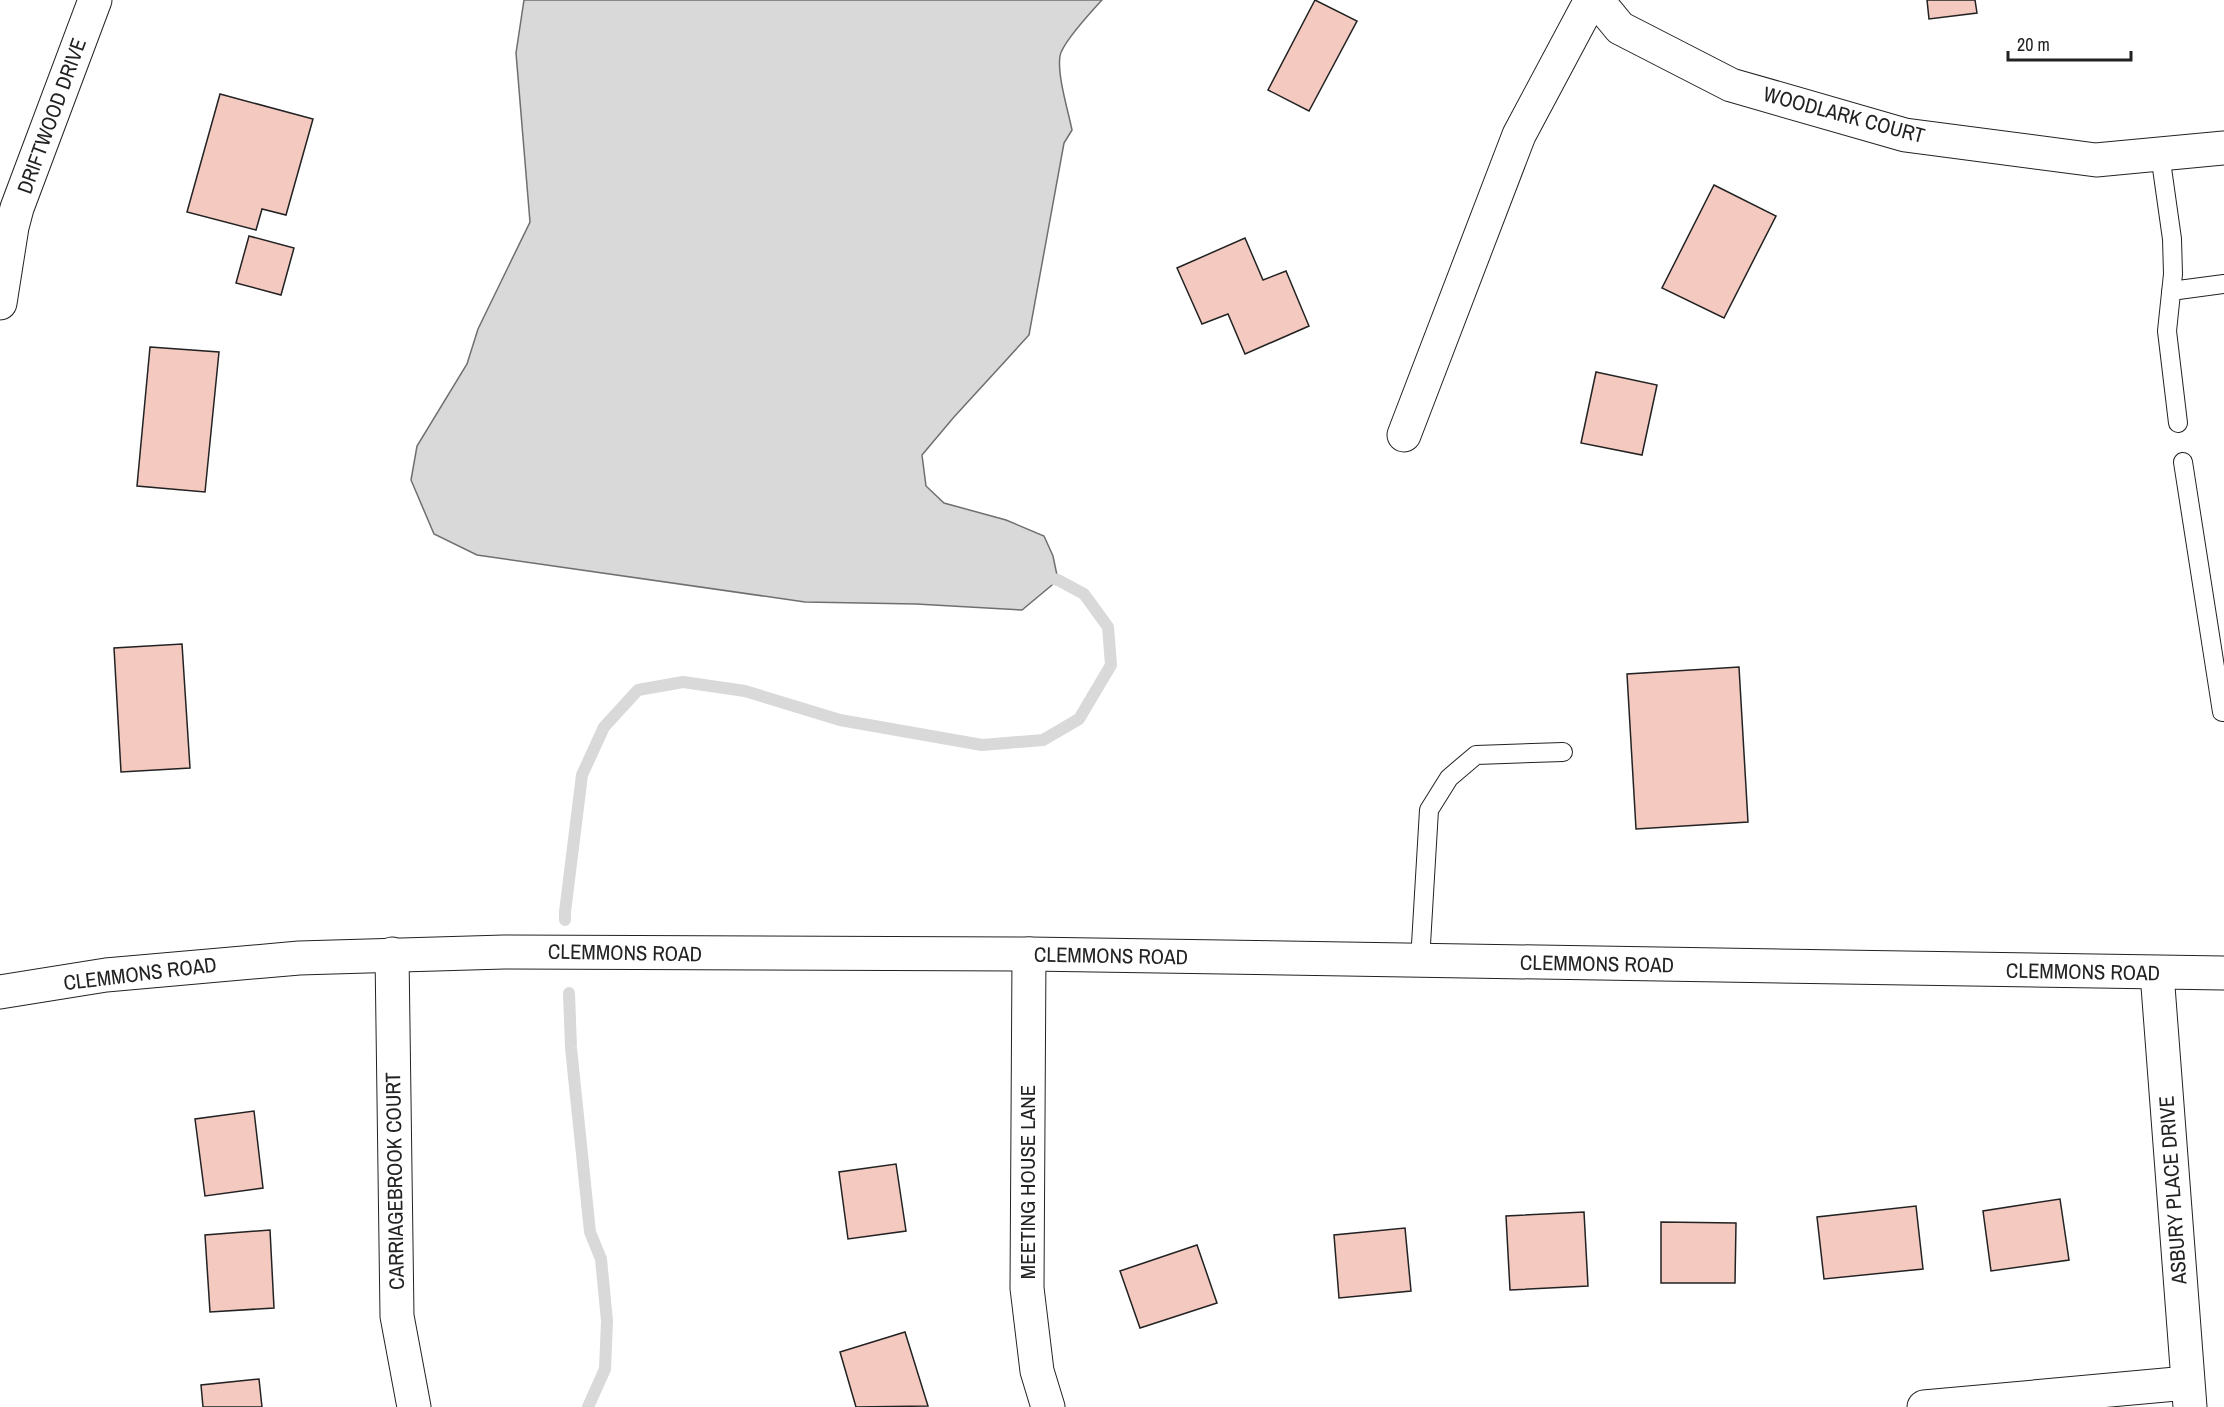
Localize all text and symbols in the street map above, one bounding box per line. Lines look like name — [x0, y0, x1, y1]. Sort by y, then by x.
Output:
scale bar — [2008, 24, 2131, 62]
text: 20 m — [2017, 32, 2050, 57]
street label: DRIFTWOOD DRIVE — [10, 34, 93, 198]
street label: WOODLARK COURT — [1760, 79, 1929, 150]
street label: CLEMMONS ROAD — [548, 937, 702, 968]
street label: CLEMMONS ROAD — [1034, 940, 1188, 971]
street label: CLEMMONS ROAD — [1520, 948, 1674, 979]
street label: CLEMMONS ROAD — [62, 950, 218, 997]
street label: CLEMMONS ROAD — [2006, 956, 2160, 987]
street label: CARRIAGEBROOK COURT — [378, 1071, 411, 1290]
street label: MEETING HOUSE LANE — [1013, 1085, 1042, 1279]
street label: ASBURY PLACE DRIVE — [2151, 1095, 2194, 1286]

